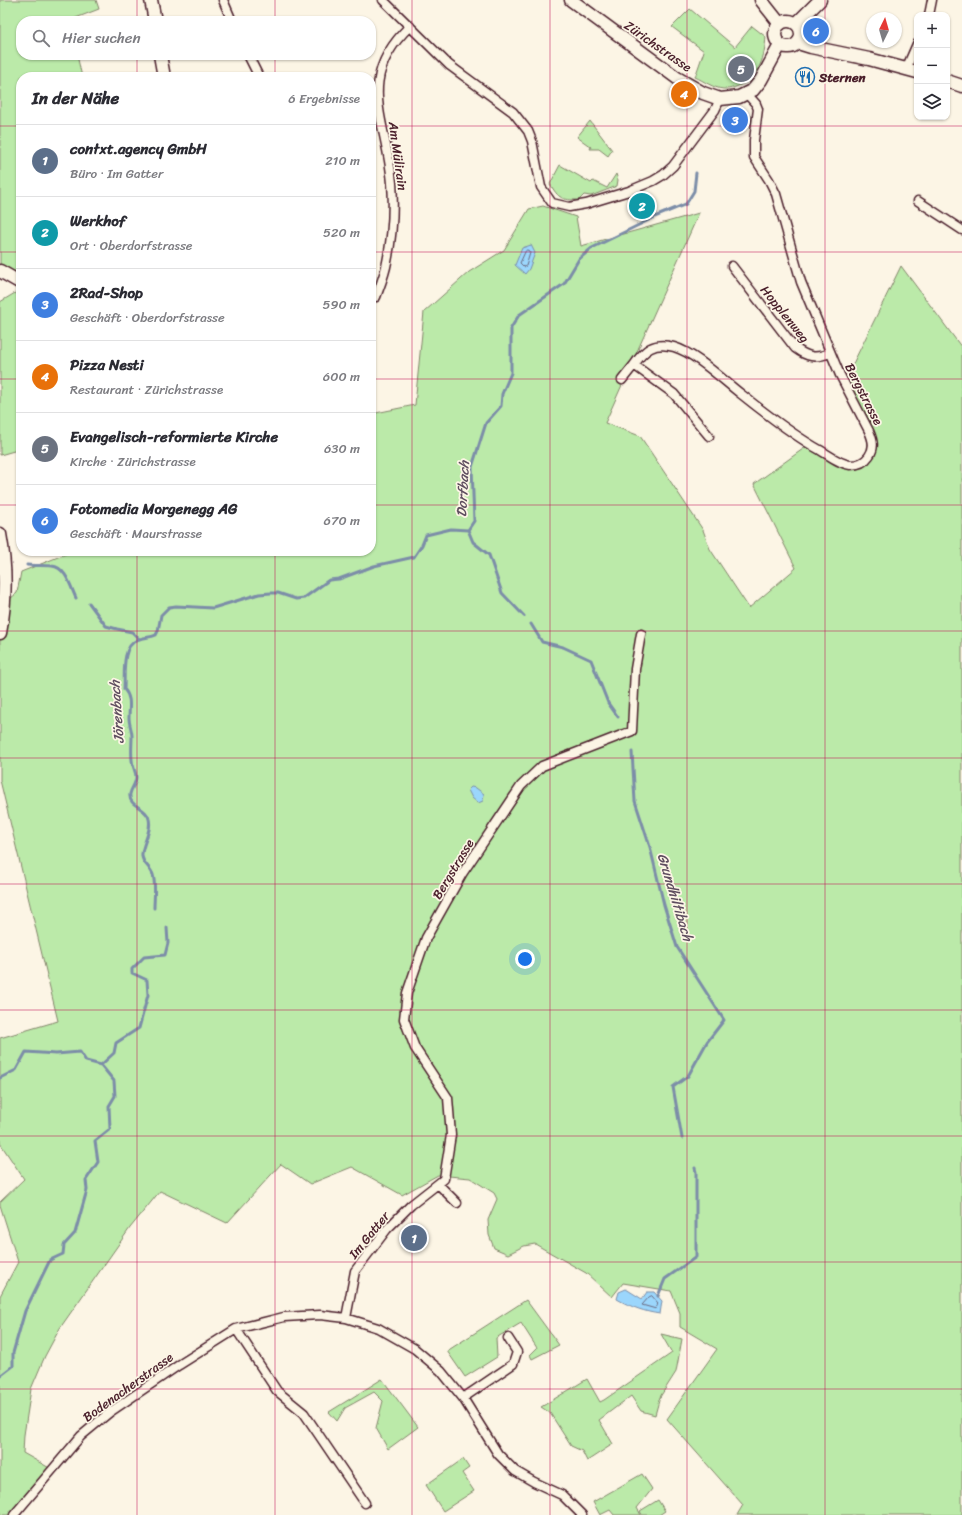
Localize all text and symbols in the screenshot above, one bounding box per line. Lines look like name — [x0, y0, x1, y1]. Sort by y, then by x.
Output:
north arrow — [866, 12, 902, 48]
map controls — [914, 12, 950, 120]
button: + — [914, 12, 950, 48]
street label: Zürichstrasse — [619, 14, 697, 78]
search box — [16, 16, 376, 60]
pin: 6 — [803, 16, 829, 46]
text: Hier suchen — [62, 25, 141, 51]
icon: search — [30, 27, 52, 49]
button: − — [914, 48, 950, 84]
pin: 5 — [728, 54, 754, 84]
restaurant icon: Sternen — [794, 66, 816, 88]
place label: Sternen — [818, 66, 867, 89]
pin: 4 — [671, 79, 697, 109]
text: In der Nähe — [32, 83, 119, 113]
button: layers — [914, 84, 950, 120]
text: 6 Ergebnisse — [288, 87, 360, 110]
pin: 3 — [722, 105, 748, 135]
street label: Am Mülirain — [382, 119, 414, 192]
text: contxt.agency GmbH — [70, 136, 207, 162]
text: 1 — [42, 149, 48, 172]
text: 210 m — [325, 149, 360, 172]
text: Büro · Im Gatter — [70, 162, 163, 185]
pin: 2 — [629, 191, 655, 221]
text: Werkhof — [70, 208, 126, 234]
text: 2 — [41, 221, 49, 244]
text: 520 m — [323, 221, 360, 244]
text: Ort · Oberdorfstrasse — [70, 234, 193, 257]
text: 2Rad-Shop — [70, 280, 143, 306]
street label: Hopplenweg — [754, 280, 816, 348]
text: 3 — [41, 293, 49, 316]
text: 590 m — [322, 293, 360, 316]
text: Geschäft · Oberdorfstrasse — [70, 306, 225, 329]
text: Pizza Nesti — [70, 352, 144, 378]
street label: Bergstrasse — [838, 359, 890, 429]
text: 4 — [41, 365, 49, 388]
text: 600 m — [323, 365, 360, 388]
text: Restaurant · Zürichstrasse — [70, 378, 223, 401]
text: Evangelisch-reformierte Kirche — [70, 424, 278, 450]
text: 5 — [41, 437, 49, 460]
text: 630 m — [324, 437, 360, 460]
text: Kirche · Zürichstrasse — [70, 450, 196, 473]
water label: Dorfbach — [449, 459, 477, 518]
text: Fotomedia Morgenegg AG — [70, 496, 237, 522]
text: 6 — [41, 509, 49, 532]
text: 670 m — [324, 509, 360, 532]
text: Geschäft · Maurstrasse — [70, 522, 202, 545]
water label: Jörenbach — [102, 678, 132, 744]
street label: Bergstrasse — [426, 834, 480, 904]
water label: Grundhiltibach — [650, 850, 701, 946]
your location — [515, 949, 535, 969]
street label: Im Gatter — [342, 1206, 396, 1265]
pin: 1 — [401, 1223, 427, 1253]
street label: Bodenacherstrasse — [78, 1346, 178, 1428]

